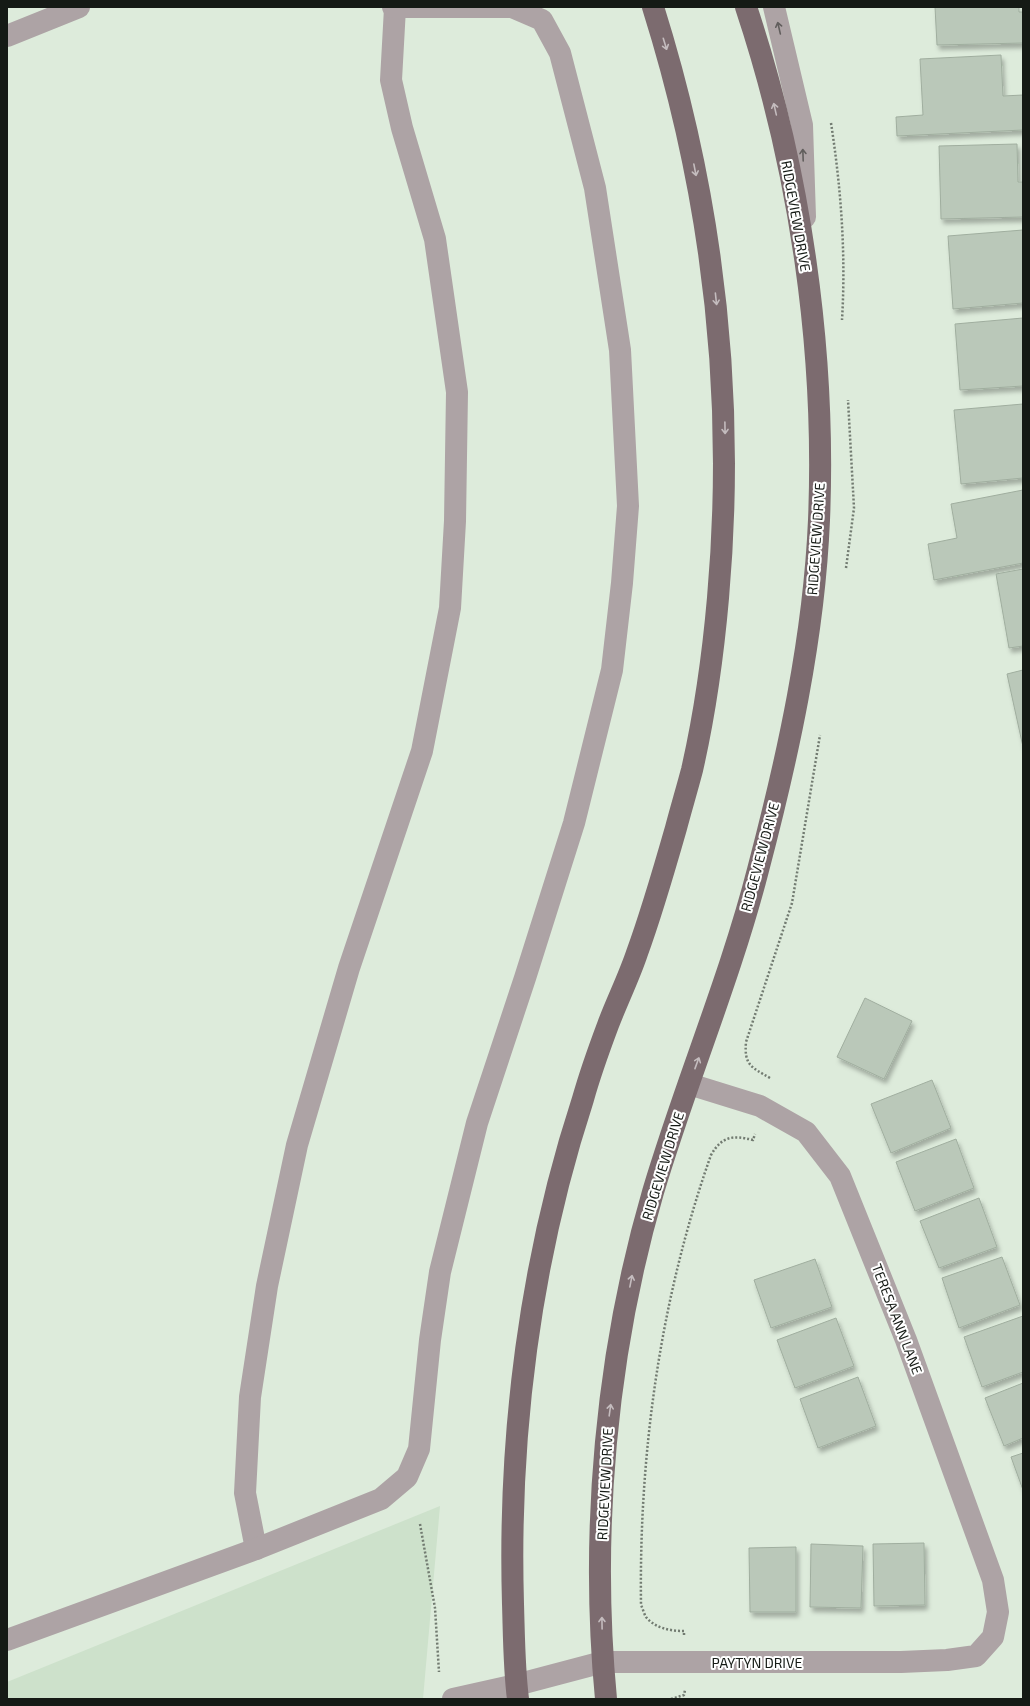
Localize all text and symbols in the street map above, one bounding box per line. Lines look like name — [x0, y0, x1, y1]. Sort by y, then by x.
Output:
one-way arrow — [775, 22, 783, 35]
one-way arrow — [662, 38, 669, 51]
one-way arrow — [771, 103, 778, 116]
one-way arrow — [799, 149, 807, 162]
street label: RIDGEVIEW DRIVE — [778, 159, 815, 273]
one-way arrow — [692, 164, 700, 177]
one-way arrow — [712, 292, 719, 305]
one-way arrow — [721, 421, 729, 434]
street label: RIDGEVIEW DRIVE — [803, 482, 828, 596]
street label: RIDGEVIEW DRIVE — [737, 800, 782, 913]
one-way arrow — [693, 1058, 701, 1070]
street label: RIDGEVIEW DRIVE — [638, 1109, 687, 1222]
street label: TERESA ANN LANE — [869, 1261, 926, 1376]
one-way arrow — [627, 1275, 635, 1288]
one-way arrow — [606, 1403, 614, 1416]
street label: RIDGEVIEW DRIVE — [593, 1427, 616, 1541]
one-way arrow — [598, 1617, 606, 1630]
street label: PAYTYN DRIVE — [712, 1654, 803, 1671]

